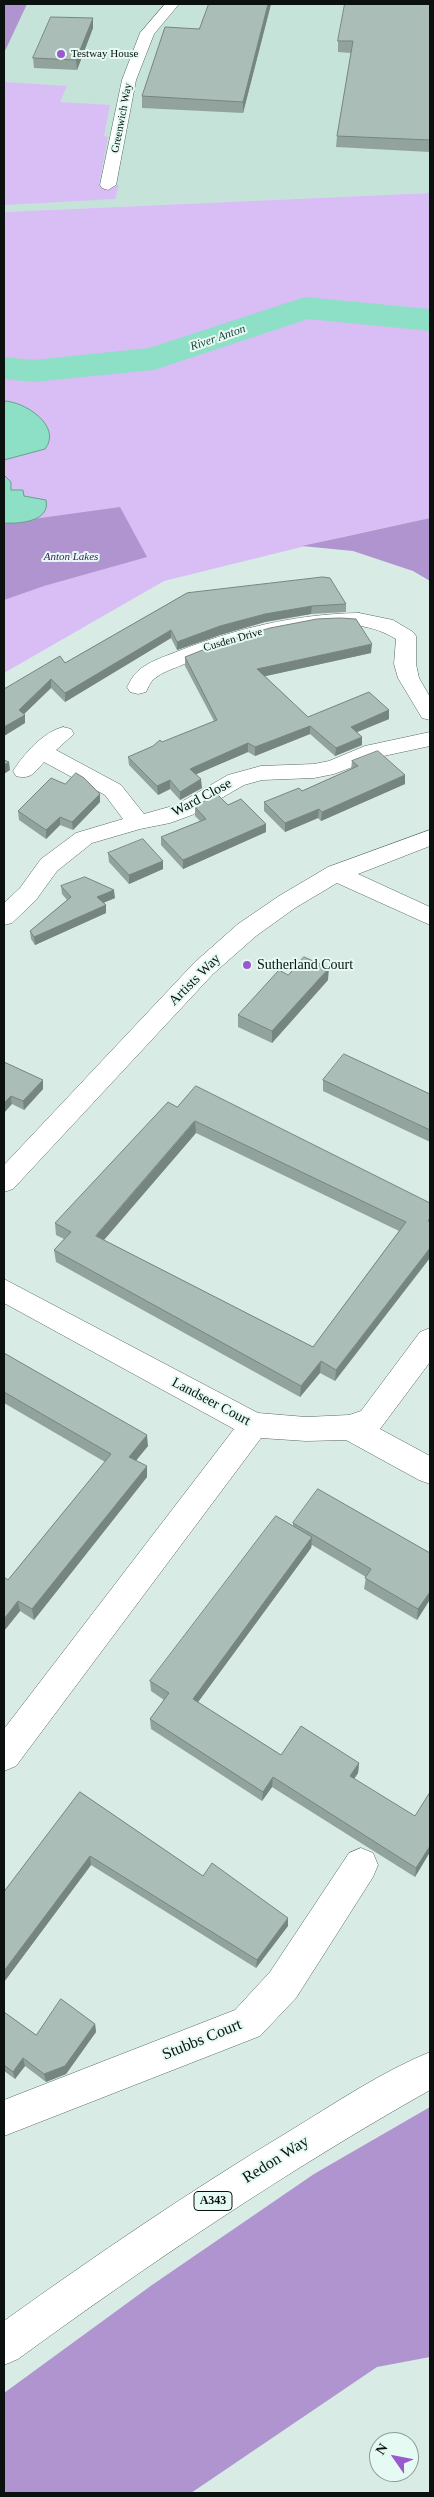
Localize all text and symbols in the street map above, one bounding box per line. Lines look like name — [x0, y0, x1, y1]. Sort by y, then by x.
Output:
place label: Testway House — [71, 47, 138, 61]
marker: Testway House — [55, 48, 67, 60]
street label: Greenwich Way — [109, 82, 135, 154]
water label: River Anton — [188, 322, 248, 354]
park label: Anton Lakes — [44, 550, 98, 564]
street label: Cusden Drive — [202, 625, 264, 655]
street label: Ward Close — [169, 775, 235, 821]
street label: Artists Way — [166, 951, 224, 1009]
place label: Sutherland Court — [257, 957, 353, 973]
marker: Sutherland Court — [241, 959, 253, 971]
street label: Landseer Court — [169, 1374, 253, 1430]
street label: Stubbs Court — [159, 2015, 245, 2065]
street label: Redon Way — [239, 2132, 313, 2188]
road number: A343 — [194, 2192, 232, 2210]
north arrow — [369, 2432, 419, 2482]
text: N — [373, 2441, 391, 2457]

